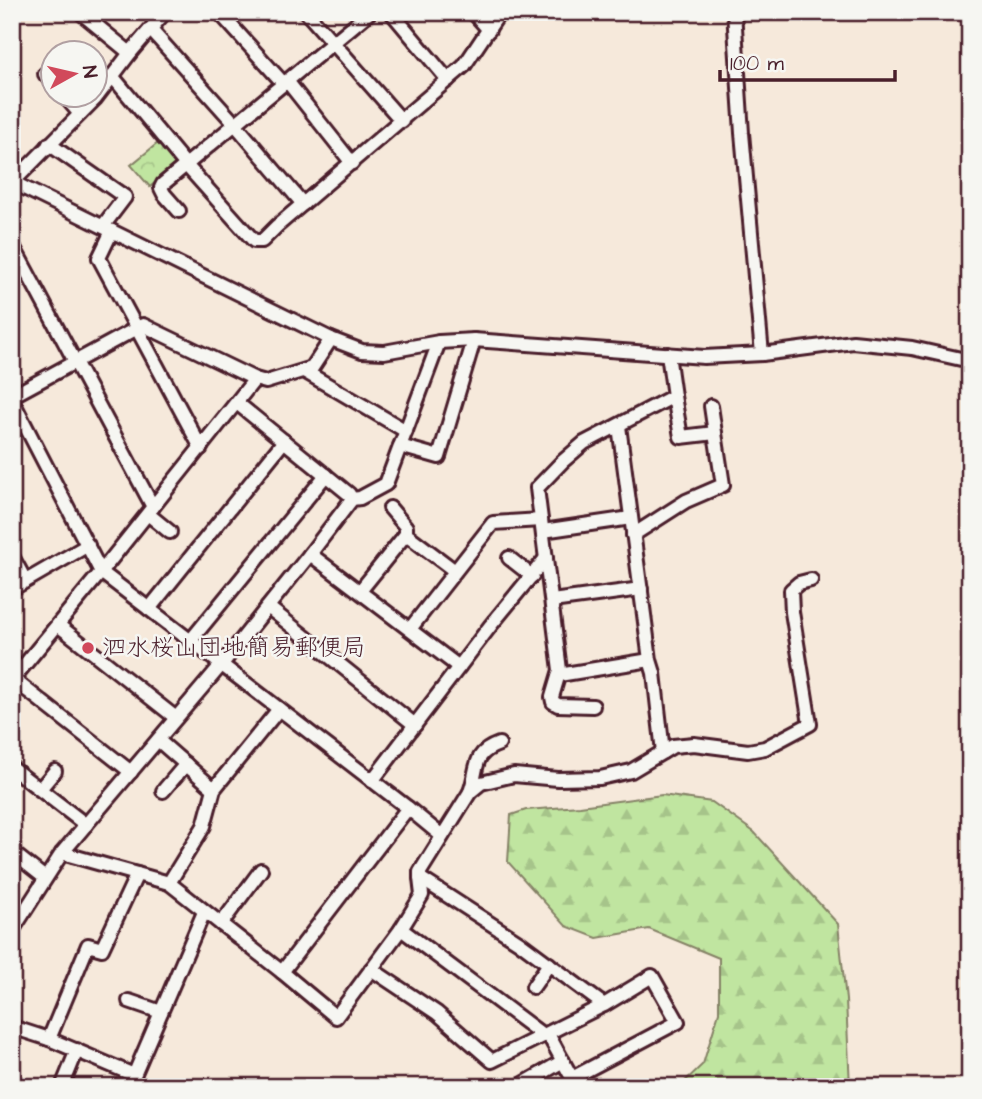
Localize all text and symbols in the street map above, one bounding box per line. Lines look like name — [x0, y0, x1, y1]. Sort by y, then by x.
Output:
north arrow — [38, 38, 108, 108]
scale bar — [720, 38, 894, 82]
text: 100 m — [730, 49, 785, 78]
text: N — [75, 64, 104, 80]
place label: 泗水桜山団地簡易郵便局 — [102, 631, 366, 665]
marker: 泗水桜山団地簡易郵便局 — [80, 640, 96, 656]

